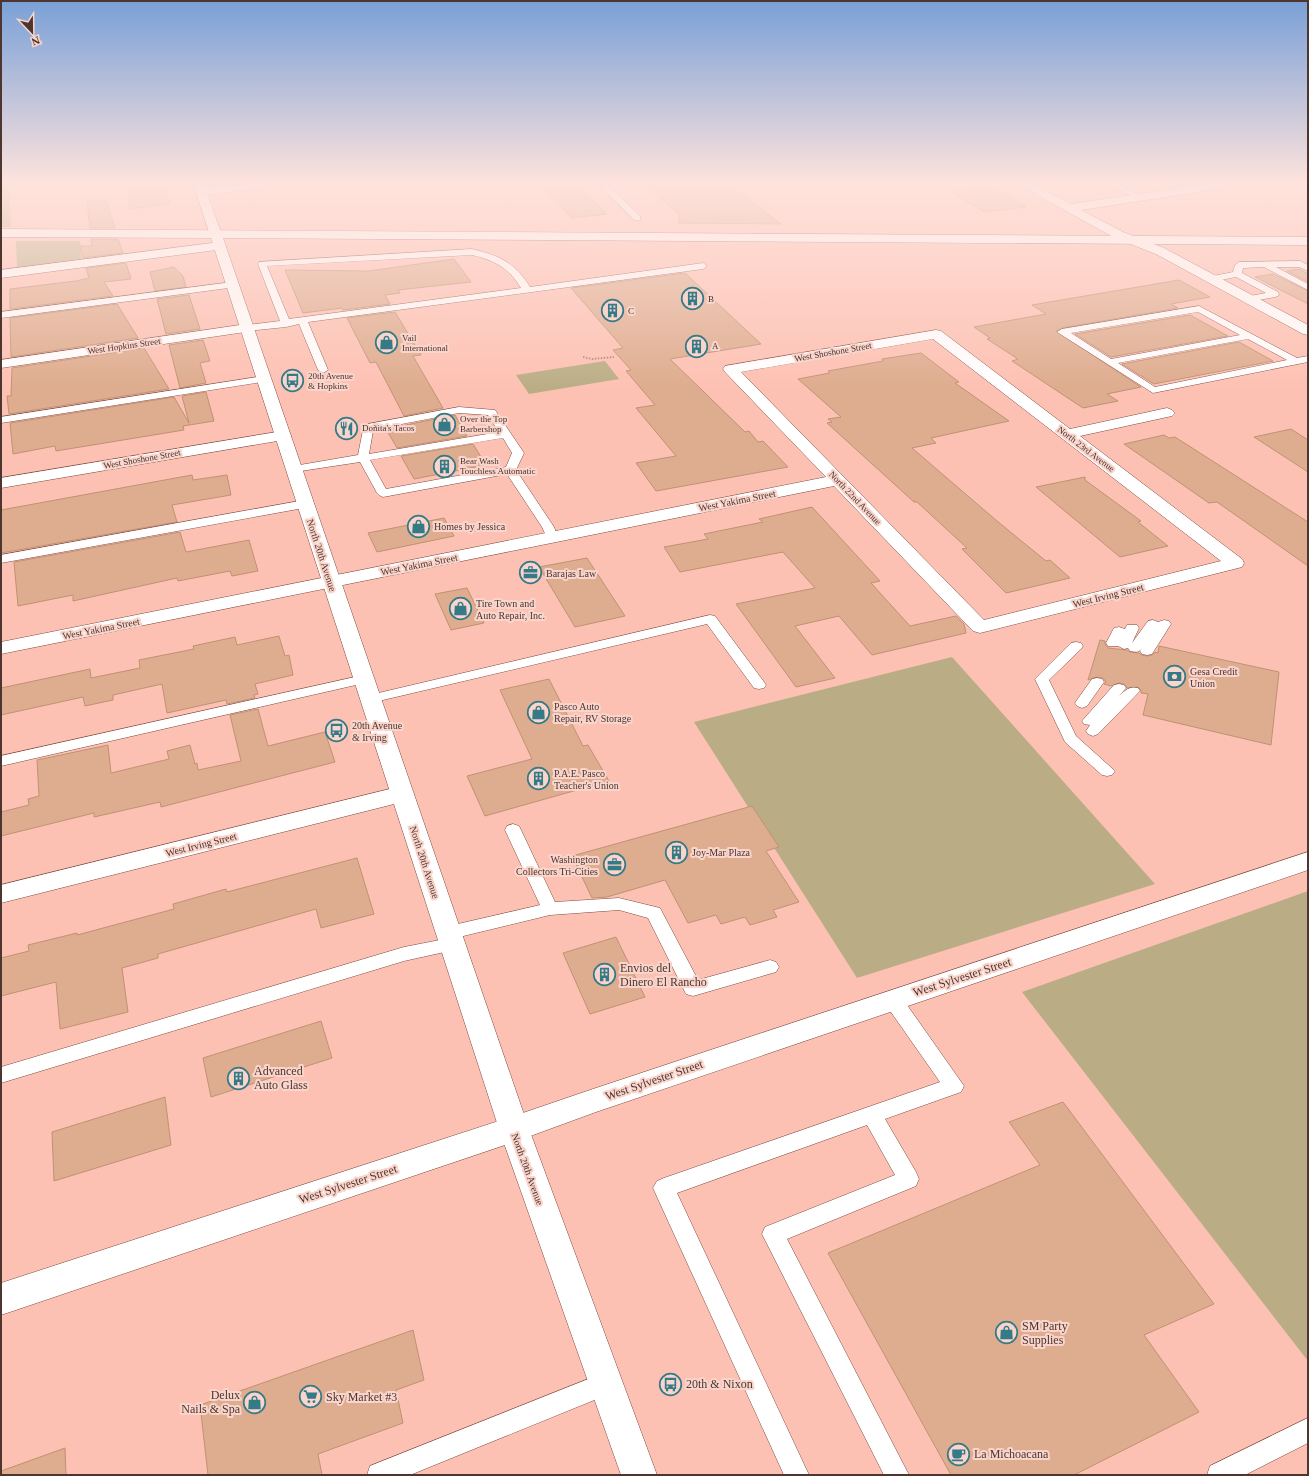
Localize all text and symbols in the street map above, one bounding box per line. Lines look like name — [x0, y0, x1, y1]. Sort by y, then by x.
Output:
north arrow — [12, 12, 52, 52]
text: N — [30, 34, 42, 48]
building icon: B — [679, 286, 705, 312]
place label: B — [708, 294, 714, 304]
building icon: C — [599, 298, 625, 324]
place label: C — [628, 306, 634, 316]
shop icon: Vail International — [374, 330, 400, 356]
place label: Vail International — [402, 333, 448, 353]
building icon: A — [683, 333, 709, 359]
street label: West Hopkins Street — [87, 336, 162, 356]
street label: West Shoshone Street — [794, 340, 873, 364]
place label: A — [712, 341, 719, 351]
bus stop icon: 20th Avenue & Hopkins — [279, 368, 305, 394]
place label: 20th Avenue & Hopkins — [308, 371, 353, 391]
shop icon: Over the Top Barbershop — [432, 411, 458, 437]
place label: Over the Top Barbershop — [460, 414, 508, 434]
restaurant icon: Doñita's Tacos — [333, 415, 359, 441]
place label: Doñita's Tacos — [362, 423, 415, 433]
street label: North 23rd Avenue — [1056, 424, 1116, 474]
street label: West Shoshone Street — [103, 447, 182, 471]
building icon: Bear Wash Touchless Automatic — [432, 453, 458, 479]
place label: Bear Wash Touchless Automatic — [460, 456, 536, 476]
street label: North 22nd Avenue — [827, 469, 883, 527]
street label: West Yakima Street — [698, 488, 777, 513]
shop icon: Homes by Jessica — [405, 513, 431, 539]
street label: North 20th Avenue — [305, 517, 339, 593]
place label: Homes by Jessica — [434, 521, 506, 532]
street label: West Yakima Street — [380, 552, 459, 577]
office icon: Barajas Law — [518, 560, 544, 586]
place label: Barajas Law — [546, 568, 597, 579]
street label: West Irving Street — [1072, 581, 1145, 610]
shop icon: Tire Town and Auto Repair, Inc. — [447, 596, 473, 622]
place label: Tire Town and Auto Repair, Inc. — [476, 598, 545, 621]
street label: West Yakima Street — [62, 616, 141, 641]
bank icon: Gesa Credit Union — [1161, 664, 1187, 690]
place label: Gesa Credit Union — [1190, 666, 1238, 689]
shop icon: Pasco Auto Repair, RV Storage — [525, 699, 551, 725]
place label: Pasco Auto Repair, RV Storage — [554, 701, 632, 724]
bus stop icon: 20th Avenue & Irving — [324, 718, 350, 744]
place label: 20th Avenue & Irving — [352, 720, 403, 743]
building icon: P.A.E. Pasco Teacher's Union — [525, 766, 551, 792]
place label: P.A.E. Pasco Teacher's Union — [554, 768, 619, 791]
street label: North 20th Avenue — [408, 824, 442, 900]
street label: West Irving Street — [165, 830, 238, 859]
building icon: Joy-Mar Plaza — [663, 839, 689, 865]
place label: Joy-Mar Plaza — [692, 847, 751, 858]
office icon: Washington Collectors Tri-Cities — [601, 852, 627, 878]
place label: Washington Collectors Tri-Cities — [516, 854, 598, 877]
street label: West Sylvester Street — [911, 954, 1013, 999]
place label: Envios del Dinero El Rancho — [620, 961, 707, 989]
building icon: Envios del Dinero El Rancho — [591, 962, 617, 988]
street label: West Sylvester Street — [603, 1057, 705, 1103]
place label: Advanced Auto Glass — [254, 1064, 308, 1092]
building icon: Advanced Auto Glass — [226, 1065, 252, 1091]
street label: North 20th Avenue — [509, 1132, 546, 1207]
street label: West Sylvester Street — [297, 1161, 399, 1206]
place label: SM Party Supplies — [1022, 1319, 1068, 1347]
shop icon: SM Party Supplies — [994, 1320, 1020, 1346]
bus stop icon: 20th & Nixon — [658, 1371, 684, 1397]
place label: 20th & Nixon — [686, 1377, 753, 1391]
supermarket icon: Sky Market #3 — [297, 1384, 323, 1410]
place label: Delux Nails & Spa — [181, 1388, 241, 1416]
shop icon: Delux Nails & Spa — [242, 1389, 268, 1415]
place label: Sky Market #3 — [326, 1390, 397, 1404]
cafe icon: La Michoacana — [946, 1441, 972, 1467]
place label: La Michoacana — [974, 1447, 1049, 1461]

